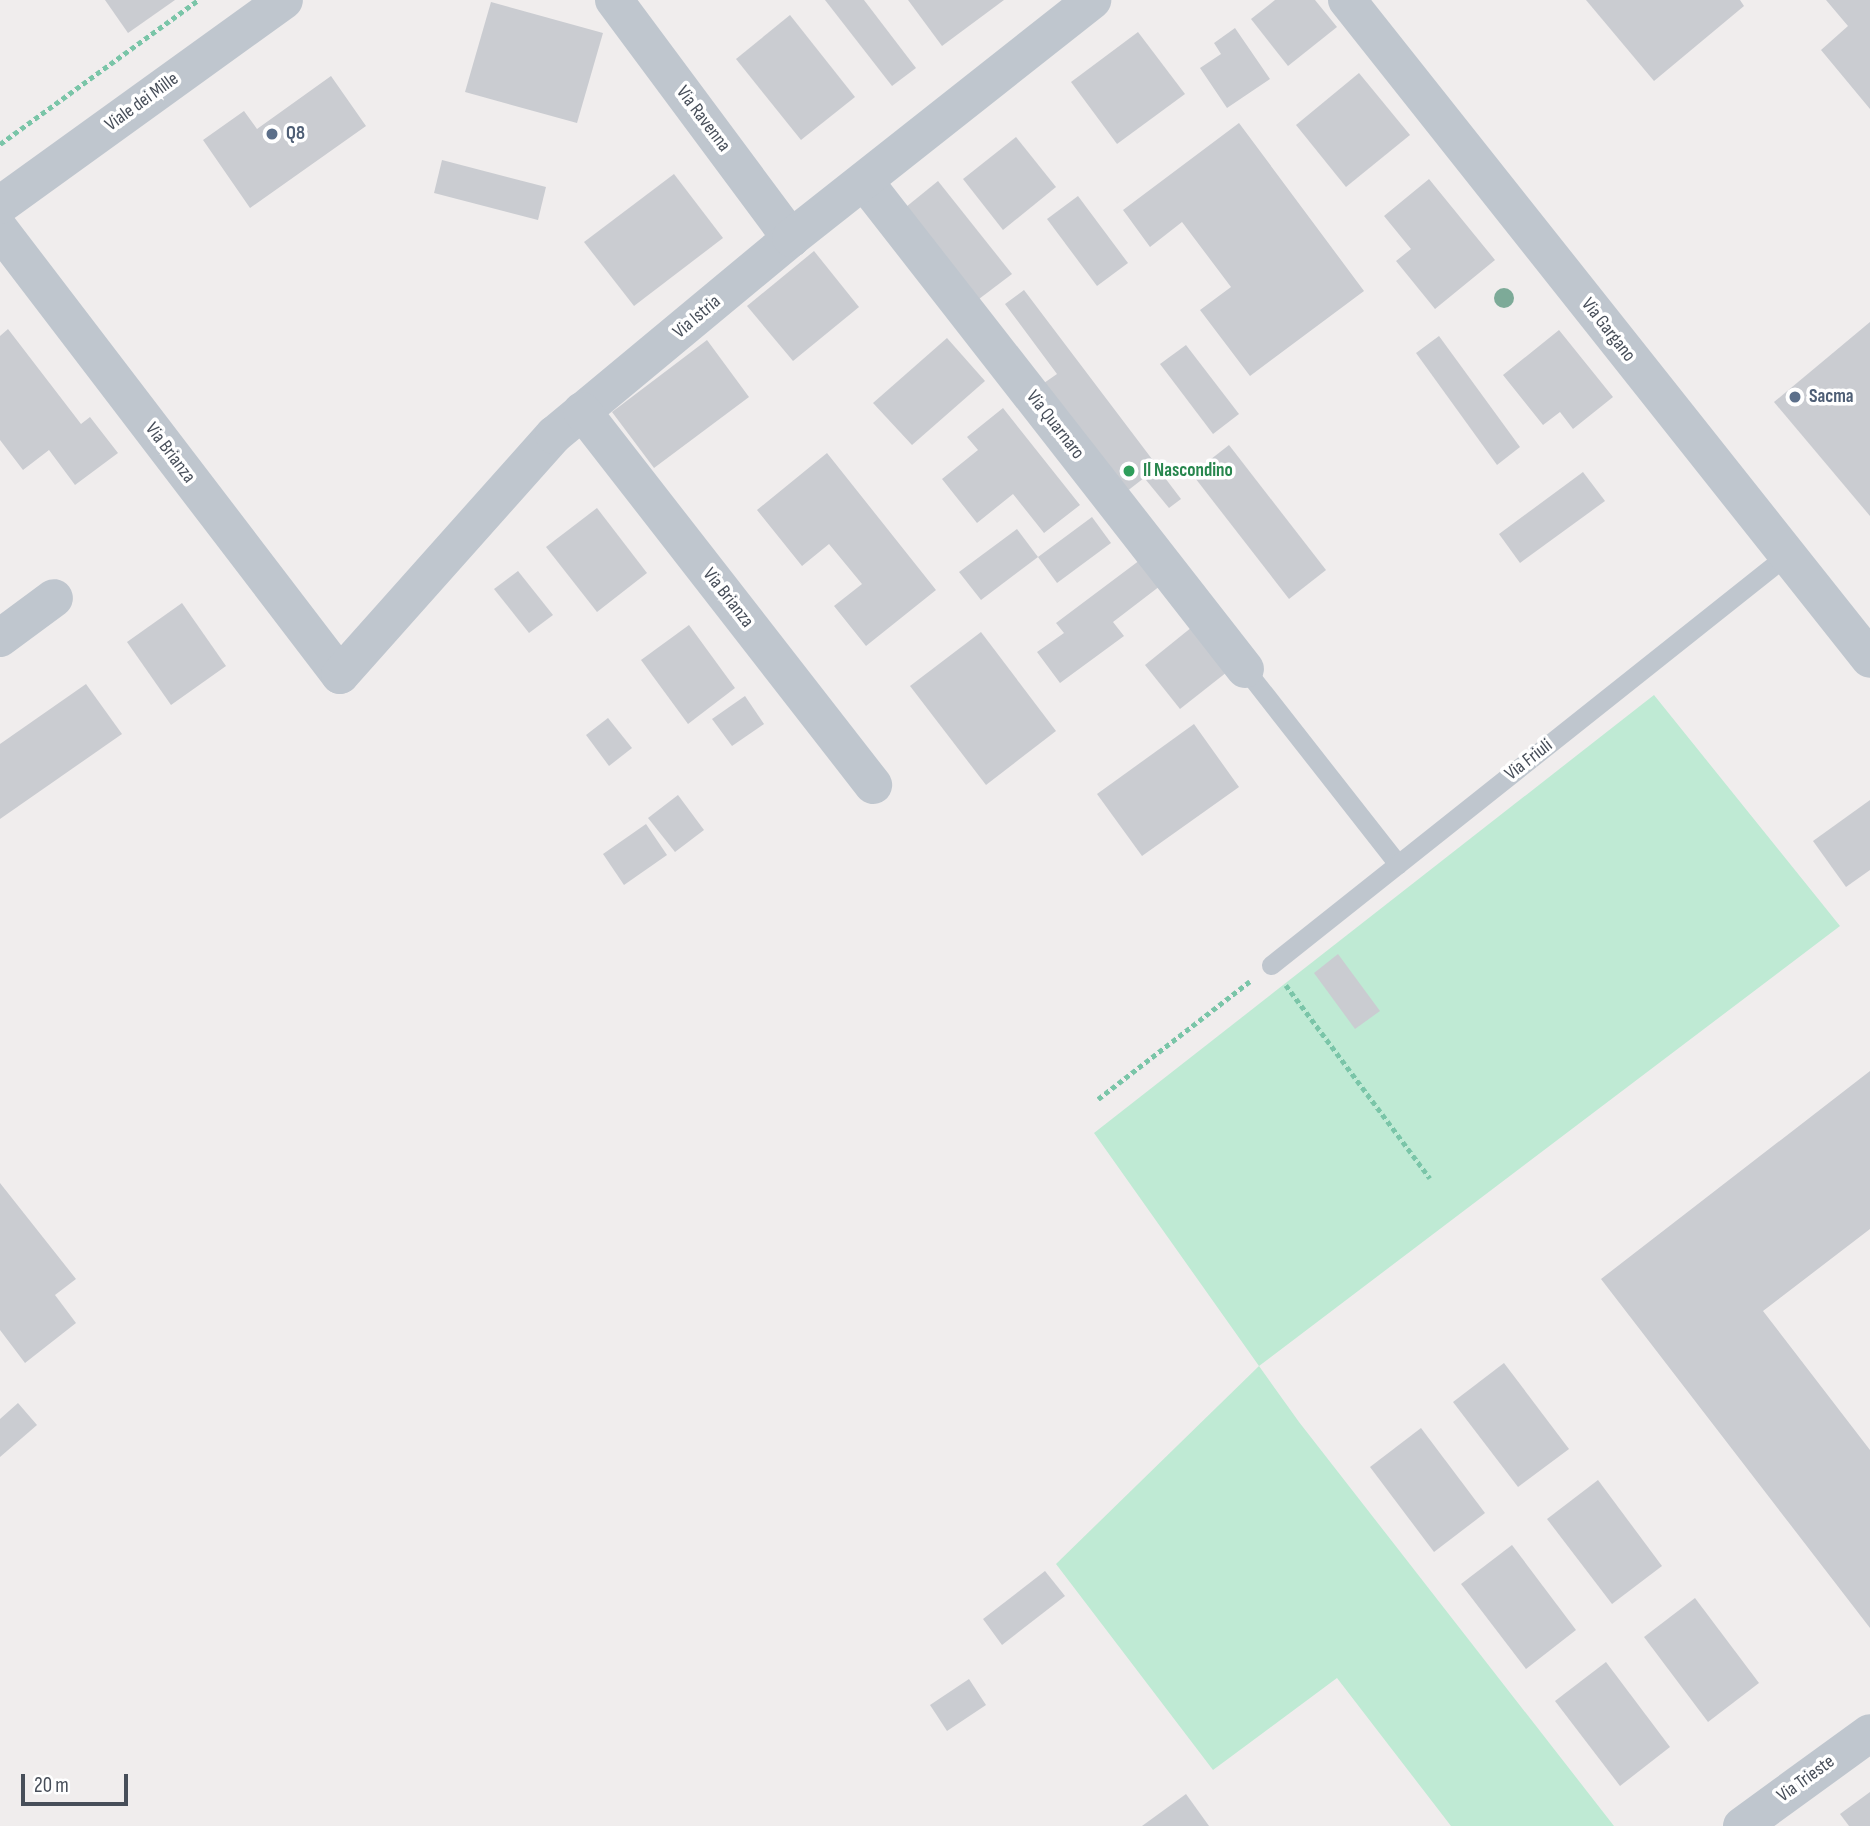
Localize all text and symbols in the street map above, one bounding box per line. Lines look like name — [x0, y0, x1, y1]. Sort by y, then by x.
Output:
street label: Viale dei Mille — [101, 68, 183, 136]
street label: Via Ravenna — [671, 82, 735, 156]
place label: Q8 — [286, 123, 305, 145]
marker: Q8 — [264, 126, 280, 142]
street label: Via Istria — [669, 291, 725, 343]
street label: Via Gargano — [1576, 294, 1640, 366]
street label: Via Quarnaro — [1021, 386, 1089, 464]
place label: Sacma — [1809, 386, 1854, 408]
marker: Sacma — [1787, 389, 1803, 405]
street label: Via Brianza — [140, 418, 200, 488]
place label: Il Nascondino — [1143, 460, 1233, 482]
marker: Il Nascondino — [1121, 463, 1137, 479]
street label: Via Brianza — [698, 564, 758, 632]
street label: Via Friuli — [1501, 734, 1557, 786]
street label: Via Trieste — [1773, 1751, 1839, 1807]
scale bar — [24, 1759, 131, 1803]
text: 20 m — [34, 1773, 69, 1798]

